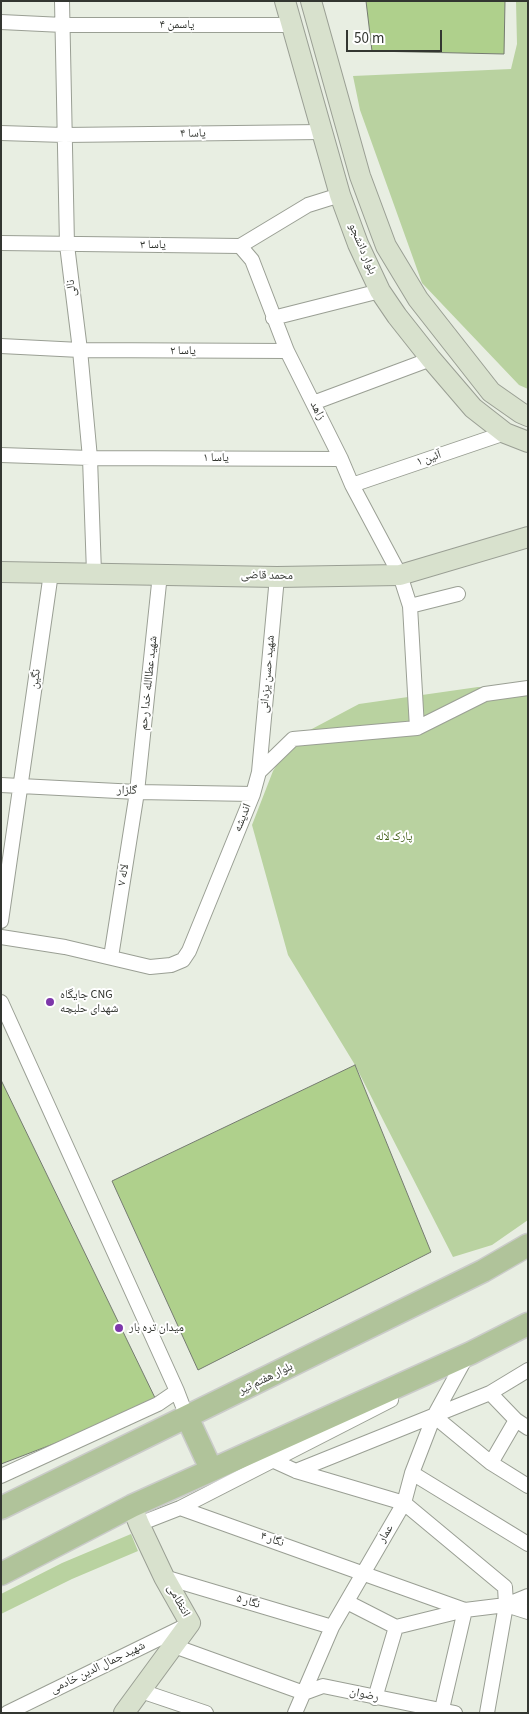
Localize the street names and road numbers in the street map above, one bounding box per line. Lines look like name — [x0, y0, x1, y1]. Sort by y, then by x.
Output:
street label: یاسمن ۴ — [160, 18, 194, 32]
street label: یاسا ۴ — [180, 127, 206, 141]
street label: بلوار دانشجو — [345, 221, 379, 277]
street label: یاسا ۳ — [140, 238, 166, 252]
street label: نالی — [64, 279, 80, 297]
street label: یاسا ۲ — [170, 344, 196, 358]
street label: زاهد — [306, 399, 328, 423]
street label: آئین ۱ — [415, 448, 443, 470]
street label: یاسا ۱ — [203, 451, 229, 465]
street label: محمد قاضی — [241, 568, 293, 584]
street label: شهید حسن یزدانی — [257, 634, 279, 714]
street label: شهید عطاالله خدا رحم — [137, 635, 161, 731]
street label: نگین — [27, 668, 45, 690]
street label: گلزار — [117, 783, 137, 799]
street label: اندیشه — [231, 802, 255, 834]
street label: لاله ۷ — [115, 863, 133, 887]
street label: بلوار هفتم تیر — [236, 1360, 296, 1398]
street label: عمار — [375, 1522, 397, 1546]
street label: نگار ۴ — [258, 1529, 286, 1551]
street label: انتظامی — [163, 1582, 193, 1620]
street label: نگار ۵ — [234, 1592, 262, 1612]
street label: شهید جمال الدین خادمی — [48, 1639, 148, 1697]
street label: رضوان — [348, 1685, 380, 1705]

